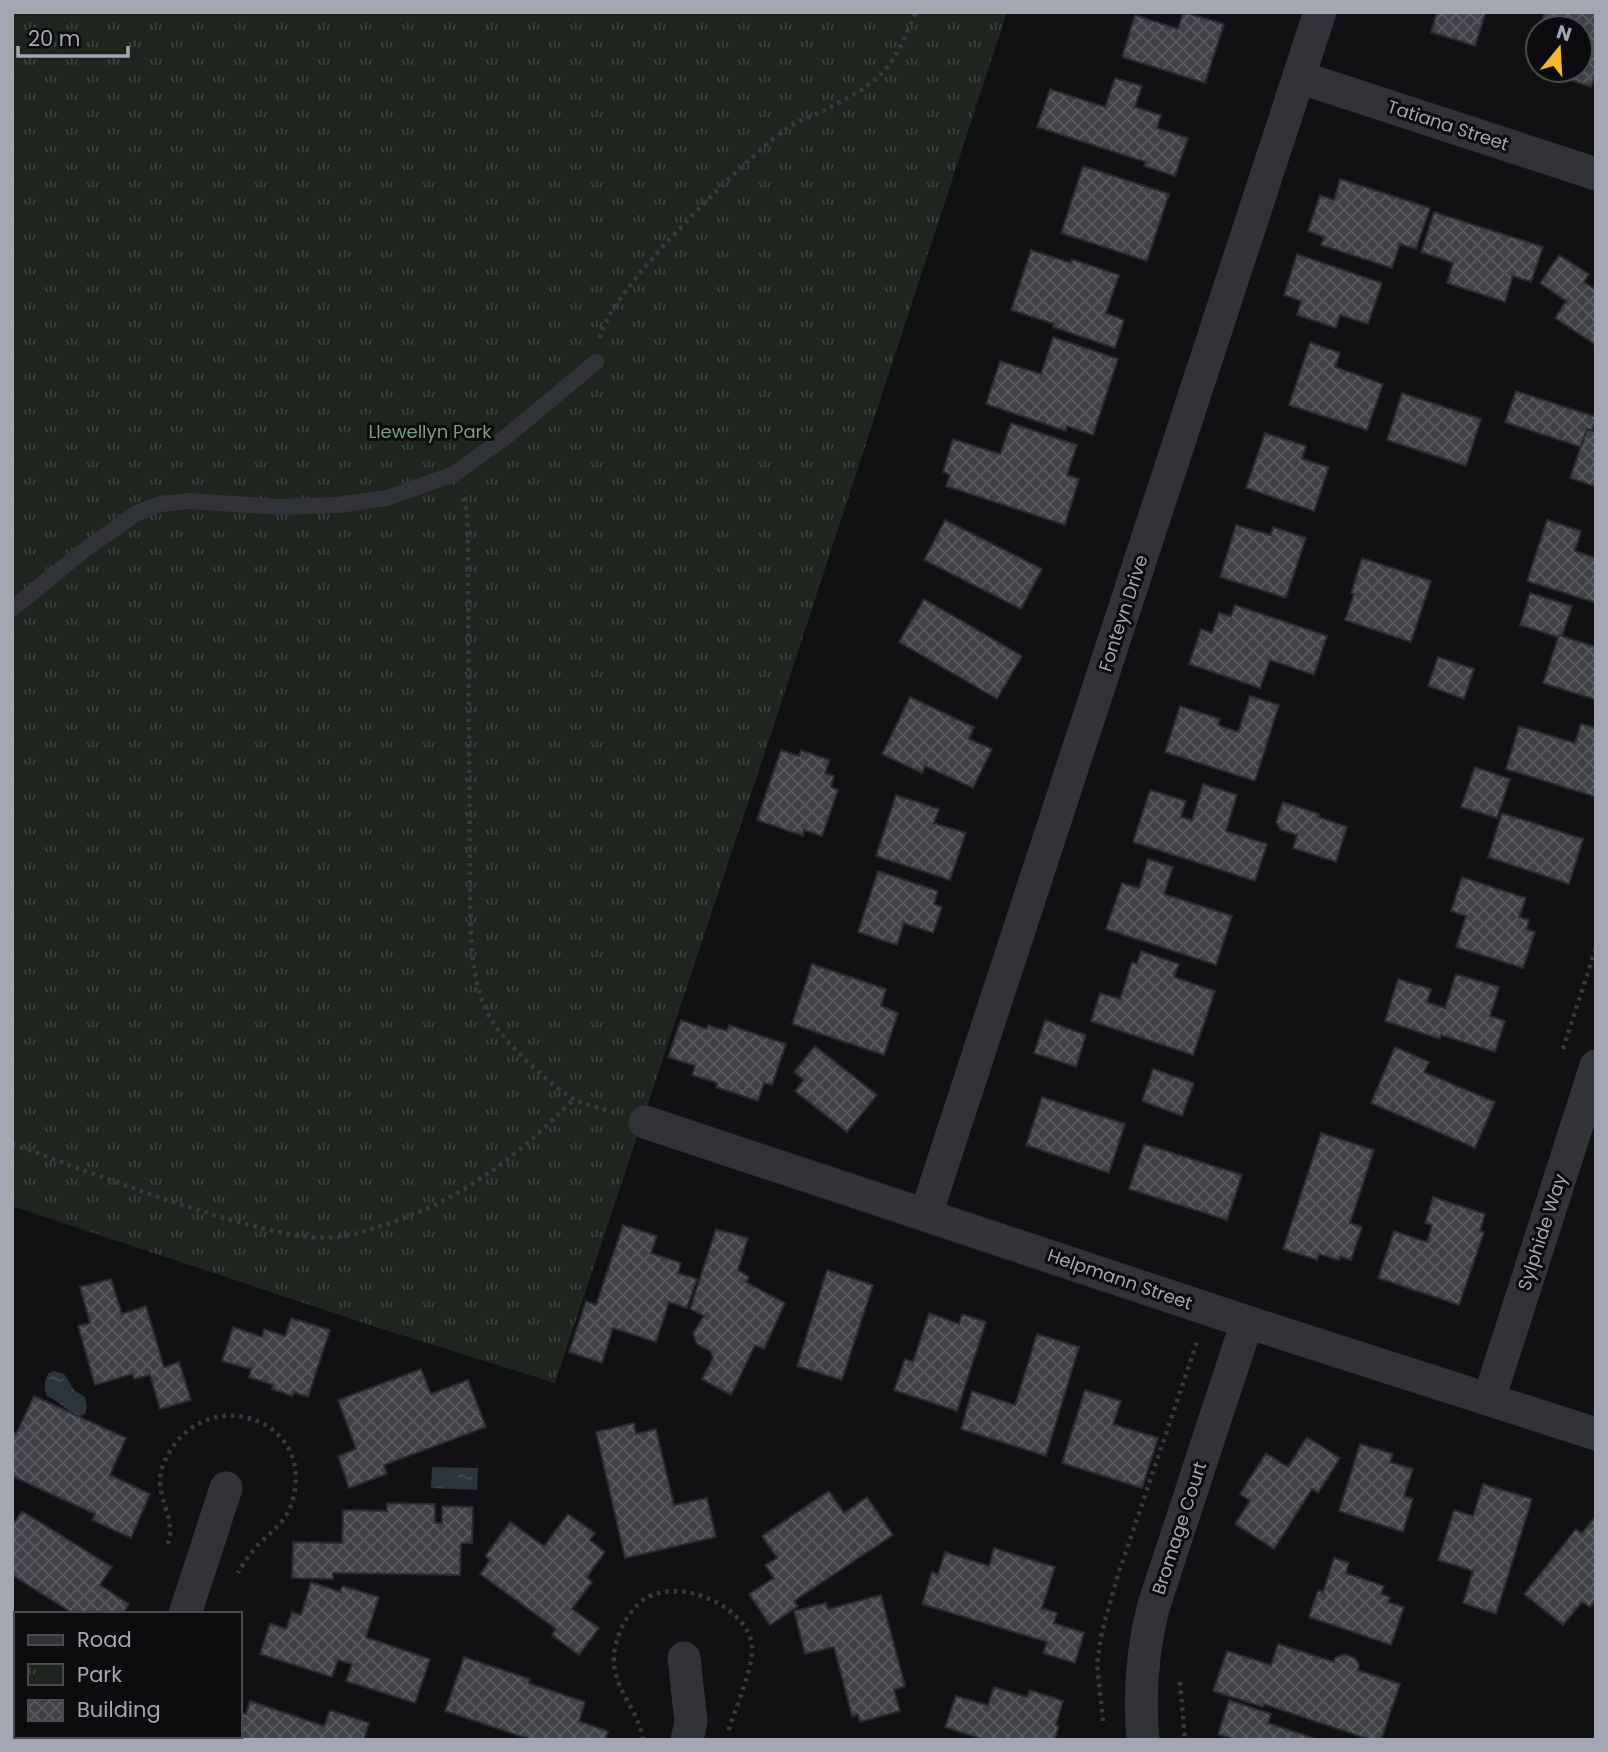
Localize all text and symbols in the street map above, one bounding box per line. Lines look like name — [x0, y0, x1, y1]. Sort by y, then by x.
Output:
scale bar — [18, 14, 128, 58]
north arrow — [1524, 14, 1594, 84]
text: N — [1553, 18, 1575, 48]
text: 20 m — [28, 24, 81, 53]
street label: Tatiana Street — [1384, 94, 1512, 156]
park label: Llewellyn Park — [368, 419, 492, 444]
street label: Fonteyn Drive — [1092, 551, 1154, 675]
street label: Sylphide Way — [1511, 1170, 1573, 1294]
street label: Helpmann Street — [1044, 1243, 1196, 1315]
street label: Bromage Court — [1146, 1458, 1212, 1598]
legend — [14, 1612, 242, 1738]
text: Road — [77, 1625, 132, 1654]
text: Park — [77, 1660, 122, 1689]
text: Building — [77, 1695, 161, 1724]

